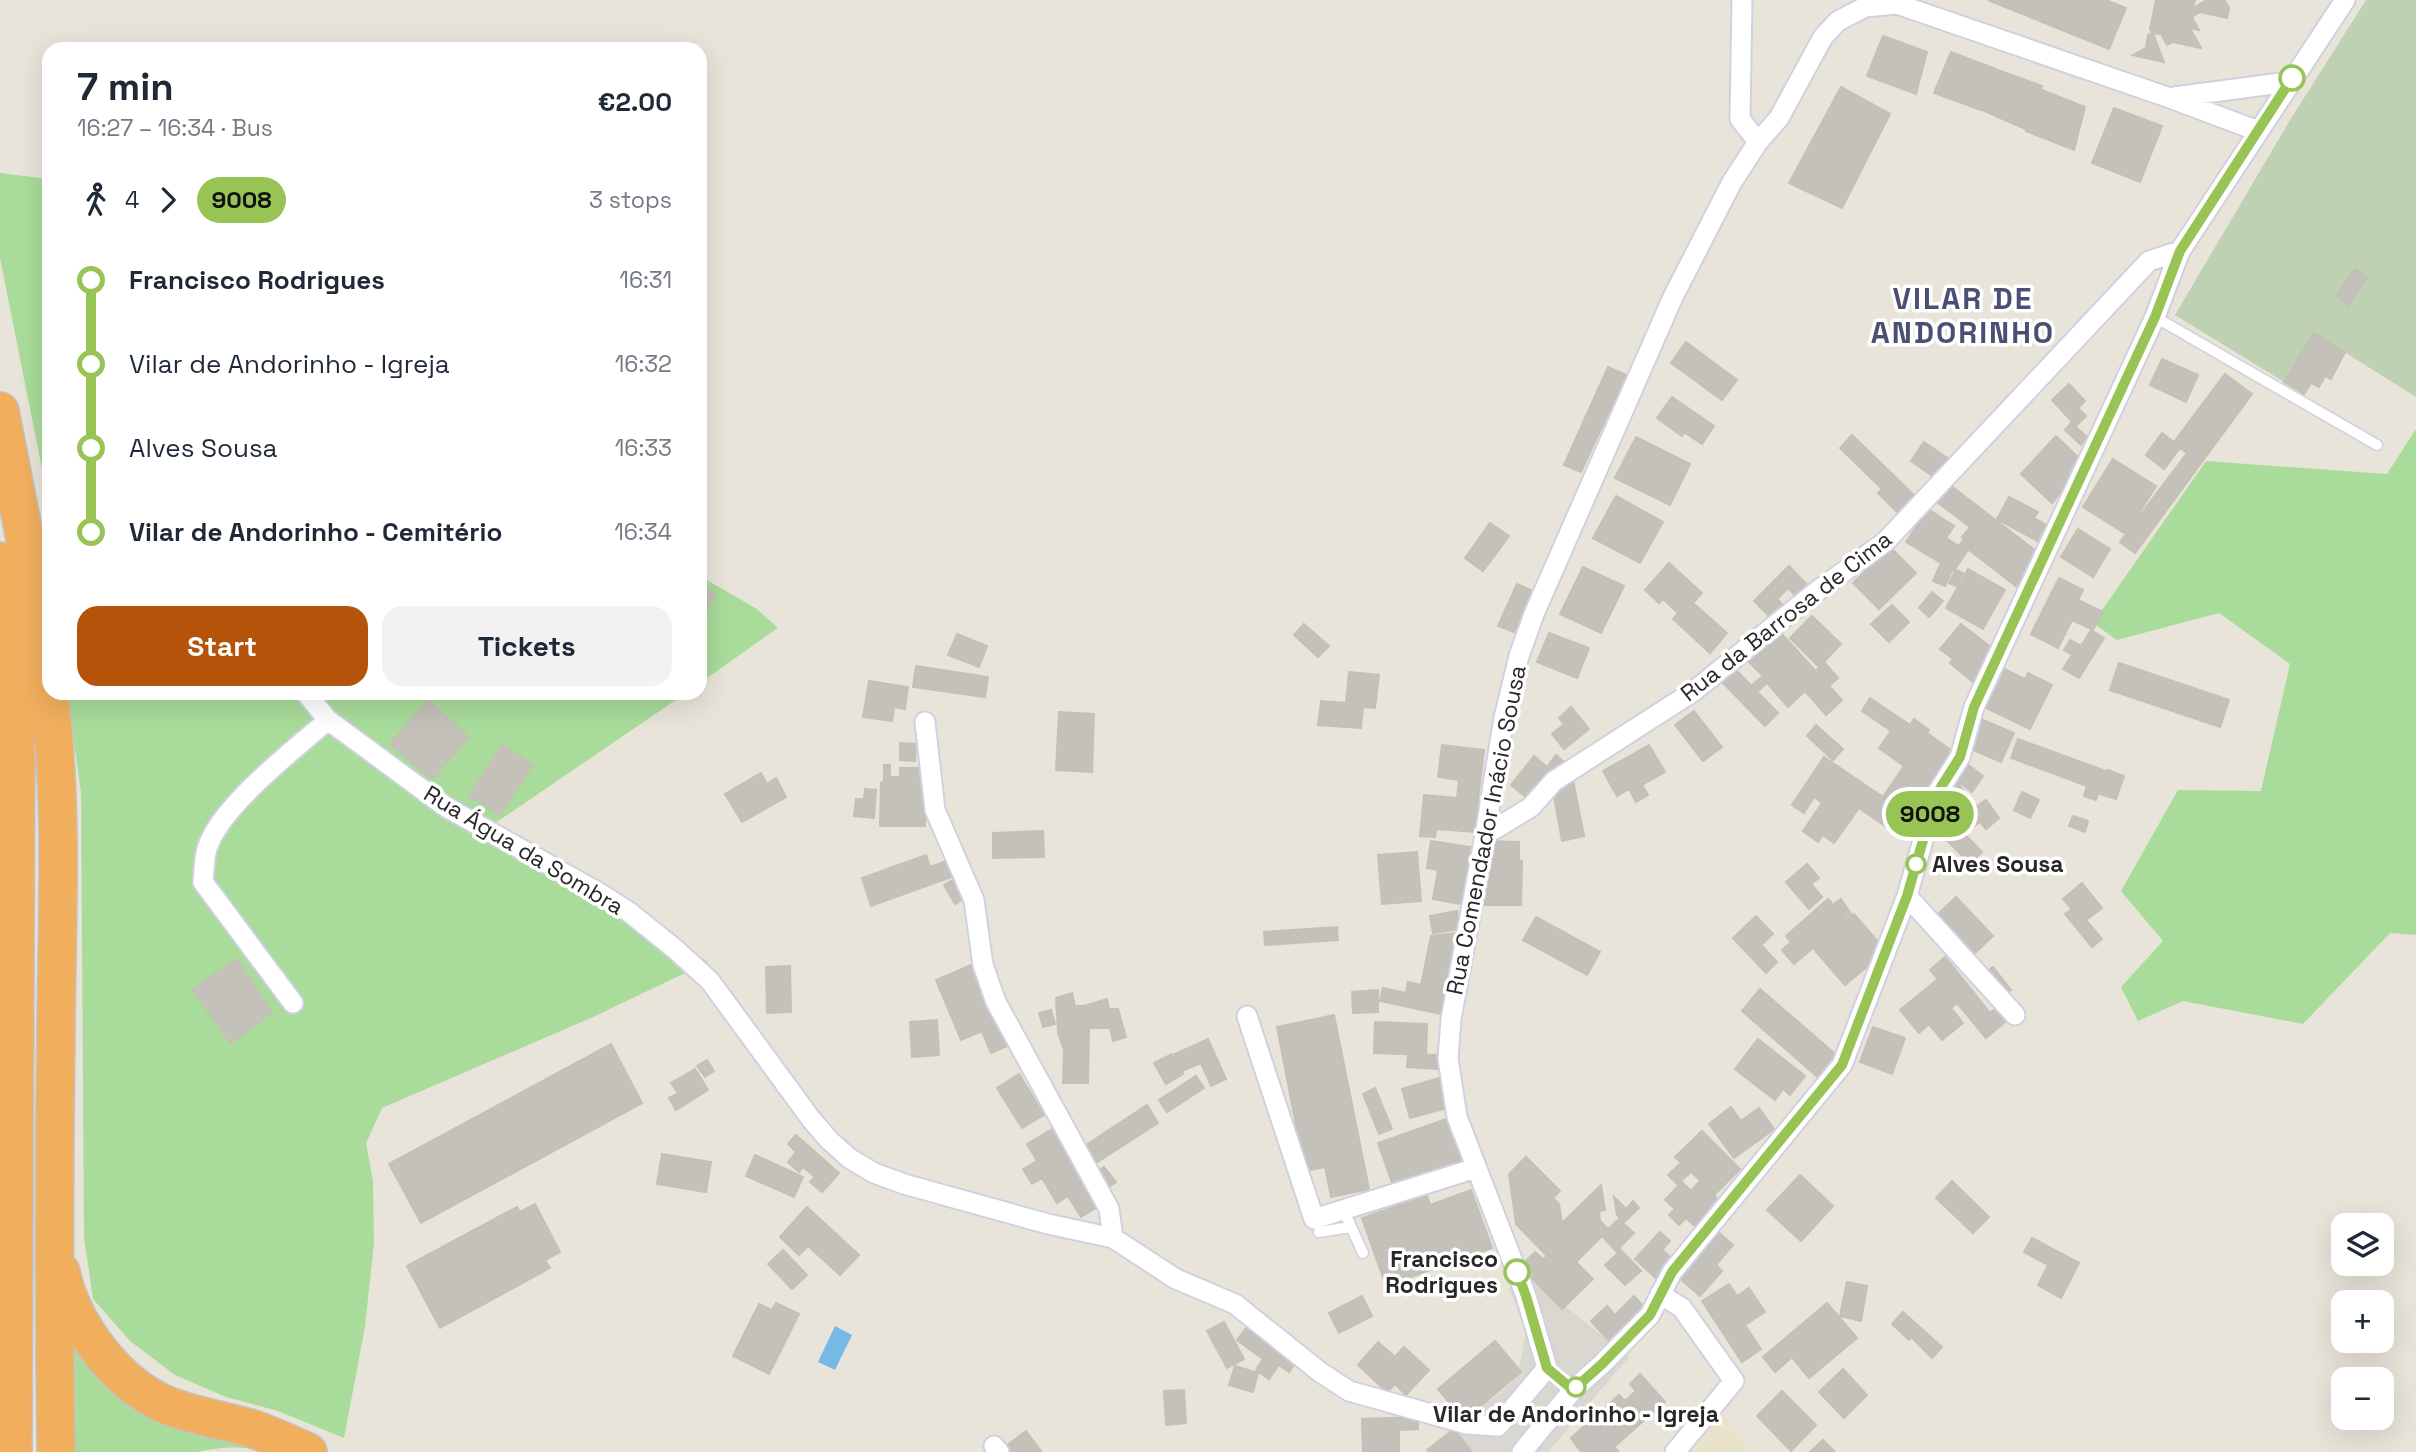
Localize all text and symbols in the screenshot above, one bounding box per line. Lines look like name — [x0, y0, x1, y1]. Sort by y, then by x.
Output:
text: 7 min — [77, 63, 174, 111]
unlabelled marker — [2279, 65, 2305, 91]
text: €2.00 — [598, 85, 672, 119]
text: 16:27 – 16:34 · Bus — [77, 113, 273, 143]
icon: walk — [77, 181, 115, 219]
icon: forward — [149, 181, 187, 219]
text: 9008 — [211, 184, 272, 215]
text: 4 — [125, 185, 139, 215]
text: 3 stops — [589, 185, 672, 215]
text: Francisco Rodrigues — [129, 263, 385, 297]
text: 16:31 — [619, 265, 672, 295]
district label: VILAR DE ANDORINHO — [1871, 279, 2055, 352]
text: Vilar de Andorinho - Igreja — [129, 347, 450, 381]
text: 16:32 — [615, 349, 672, 379]
text: Alves Sousa — [129, 431, 277, 465]
text: 16:33 — [615, 433, 672, 463]
text: Vilar de Andorinho - Cemitério — [129, 515, 502, 549]
text: 16:34 — [614, 517, 672, 547]
street label: Rua da Barrosa de Cima — [1674, 524, 1898, 708]
button: Start — [77, 606, 368, 686]
button: Tickets — [382, 606, 672, 686]
street label: Rua Comendador Inácio Sousa — [1439, 663, 1533, 997]
street label: Rua Água da Sombra — [418, 778, 630, 922]
line badge: 9008 — [1881, 791, 1979, 837]
text: 9008 — [1900, 798, 1960, 829]
place label: Alves Sousa — [1932, 849, 2064, 879]
marker: Alves Sousa — [1906, 854, 1926, 874]
map controls — [2331, 1213, 2394, 1430]
button: layers — [2331, 1213, 2394, 1276]
place label: Francisco Rodrigues — [1385, 1244, 1498, 1300]
marker: Francisco Rodrigues — [1504, 1259, 1530, 1285]
button: + — [2331, 1290, 2394, 1353]
button: − — [2331, 1367, 2394, 1430]
marker: Vilar de Andorinho - Igreja — [1566, 1377, 1586, 1397]
place label: Vilar de Andorinho - Igreja — [1433, 1399, 1719, 1429]

